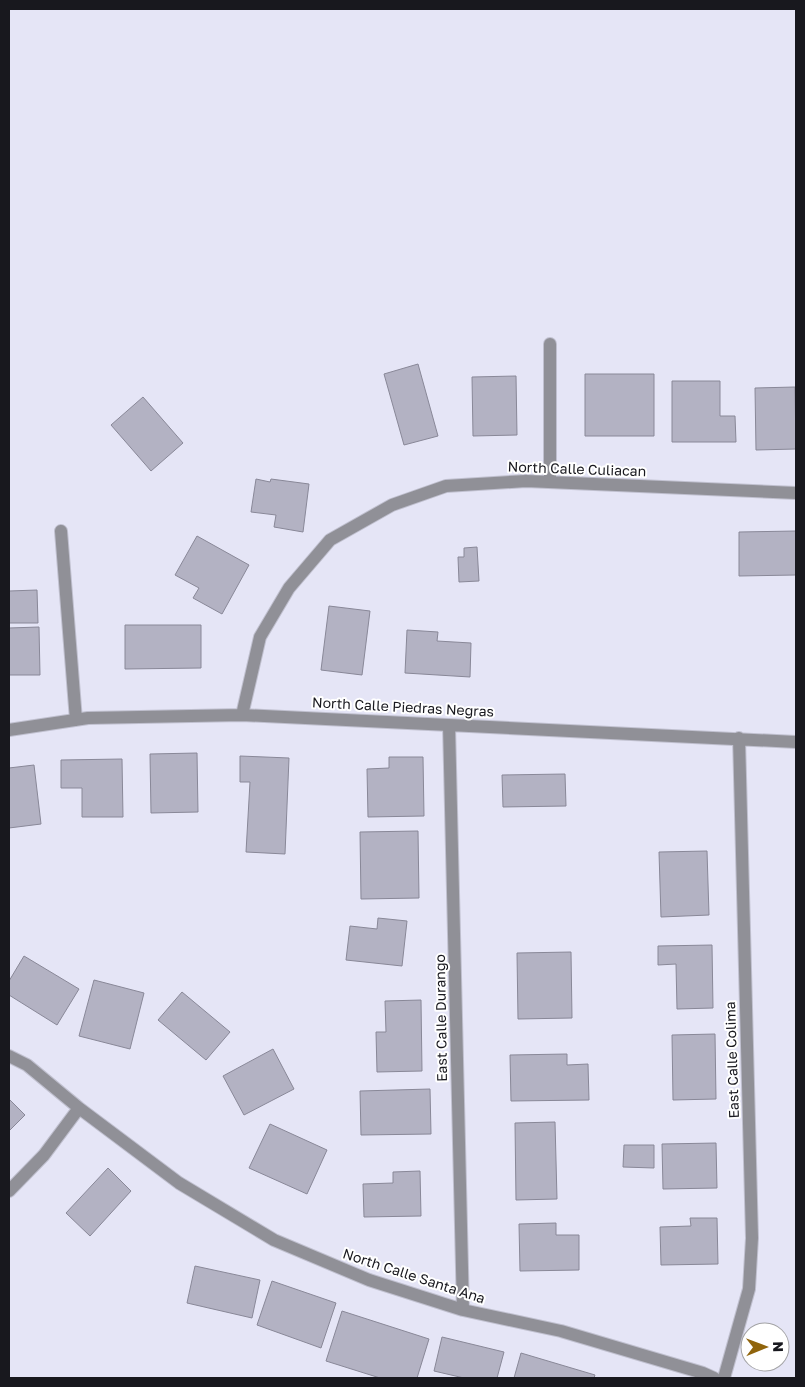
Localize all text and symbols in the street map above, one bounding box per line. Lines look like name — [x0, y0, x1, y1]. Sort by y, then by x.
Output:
street label: North Calle Culiacan — [507, 458, 647, 479]
street label: North Calle Piedras Negras — [312, 693, 494, 720]
street label: East Calle Durango — [431, 954, 450, 1082]
street label: East Calle Colima — [721, 1001, 742, 1119]
street label: North Calle Santa Ana — [341, 1244, 487, 1307]
north arrow — [740, 1322, 790, 1372]
text: N — [770, 1341, 787, 1352]

